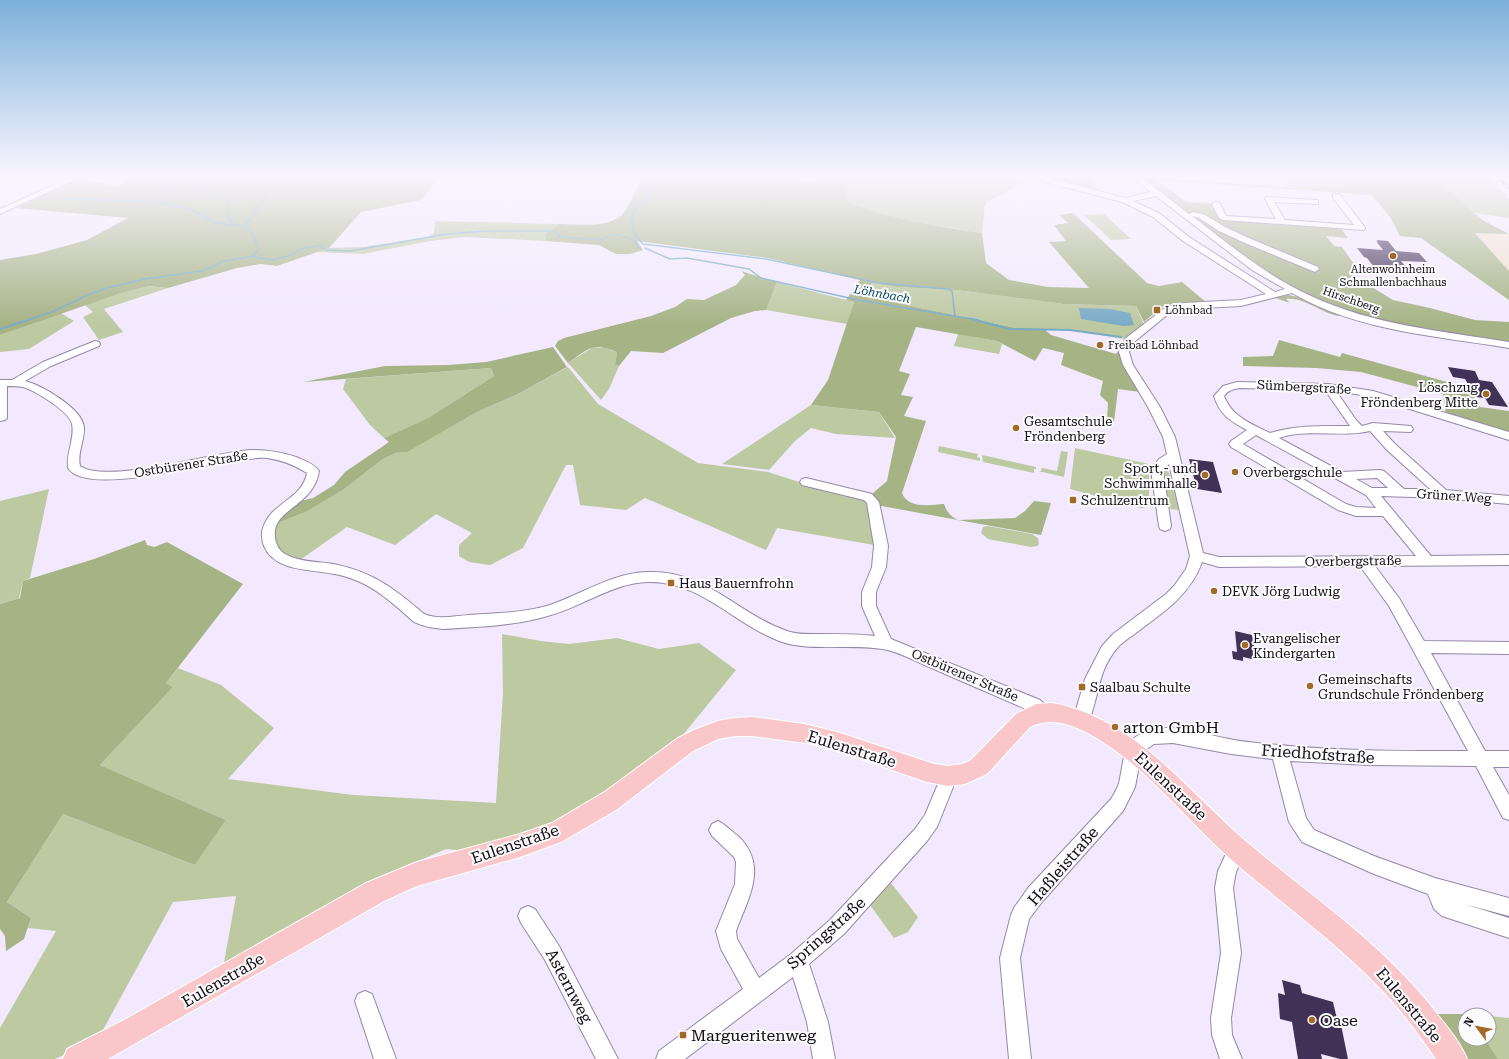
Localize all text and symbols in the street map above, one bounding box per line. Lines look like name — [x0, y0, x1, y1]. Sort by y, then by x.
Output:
marker: Altenwohnheim Schmallenbachhaus — [1388, 251, 1398, 261]
place label: Altenwohnheim Schmallenbachhaus — [1339, 263, 1447, 289]
water label: Löhnbach — [852, 282, 911, 306]
street label: Hirschberg — [1321, 284, 1382, 316]
place label: Löhnbad — [1165, 304, 1213, 317]
marker: Löhnbad — [1152, 305, 1162, 315]
place label: Freibad Löhnbad — [1108, 339, 1199, 352]
marker: Freibad Löhnbad — [1095, 340, 1105, 350]
street label: Sümbergstraße — [1256, 377, 1352, 397]
place label: Löschzug Fröndenberg Mitte — [1360, 380, 1479, 410]
marker: Löschzug Fröndenberg Mitte — [1481, 389, 1491, 399]
place label: Gesamtschule Fröndenberg — [1024, 414, 1112, 444]
marker: Gesamtschule Fröndenberg — [1011, 423, 1021, 433]
street label: Ostbürener Straße — [133, 448, 249, 480]
place label: Sport,- und Schwimmhalle — [1104, 461, 1198, 491]
place label: Overbergschule — [1243, 465, 1342, 480]
marker: Overbergschule — [1230, 467, 1240, 477]
marker: Sport,- und Schwimmhalle — [1200, 470, 1210, 480]
street label: Grüner Weg — [1416, 486, 1492, 506]
place label: Schulzentrum — [1081, 493, 1169, 508]
marker: Schulzentrum — [1068, 495, 1078, 505]
street label: Overbergstraße — [1305, 553, 1401, 569]
place label: Haus Bauernfrohn — [679, 576, 794, 591]
marker: Haus Bauernfrohn — [666, 578, 676, 588]
place label: DEVK Jörg Ludwig — [1222, 584, 1341, 599]
marker: DEVK Jörg Ludwig — [1209, 586, 1219, 596]
place label: Evangelischer Kindergarten — [1253, 631, 1341, 661]
marker: Evangelischer Kindergarten — [1240, 640, 1250, 650]
street label: Ostbürener Straße — [909, 646, 1021, 704]
place label: Gemeinschafts Grundschule Fröndenberg — [1318, 672, 1484, 702]
place label: Saalbau Schulte — [1090, 680, 1191, 695]
marker: Gemeinschafts Grundschule Fröndenberg — [1305, 681, 1315, 691]
marker: Saalbau Schulte — [1077, 682, 1087, 692]
place label: arton GmbH — [1123, 718, 1219, 737]
marker: arton GmbH — [1110, 722, 1120, 732]
street label: Eulenstraße — [805, 727, 899, 772]
street label: Friedhofstraße — [1261, 741, 1376, 767]
street label: Eulenstraße — [1131, 748, 1211, 824]
street label: Eulenstraße — [469, 820, 562, 868]
street label: Haßleistraße — [1024, 823, 1103, 909]
street label: Springstraße — [783, 893, 869, 973]
street label: Asternweg — [542, 946, 597, 1027]
street label: Eulenstraße — [179, 949, 268, 1011]
street label: Eulenstraße — [1372, 964, 1446, 1046]
north arrow — [1457, 1007, 1497, 1047]
place label: Oase — [1320, 1011, 1358, 1030]
text: N — [1461, 1014, 1477, 1029]
marker: Oase — [1307, 1015, 1317, 1025]
place label: Margueritenweg — [691, 1026, 817, 1045]
marker: Margueritenweg — [678, 1030, 688, 1040]

